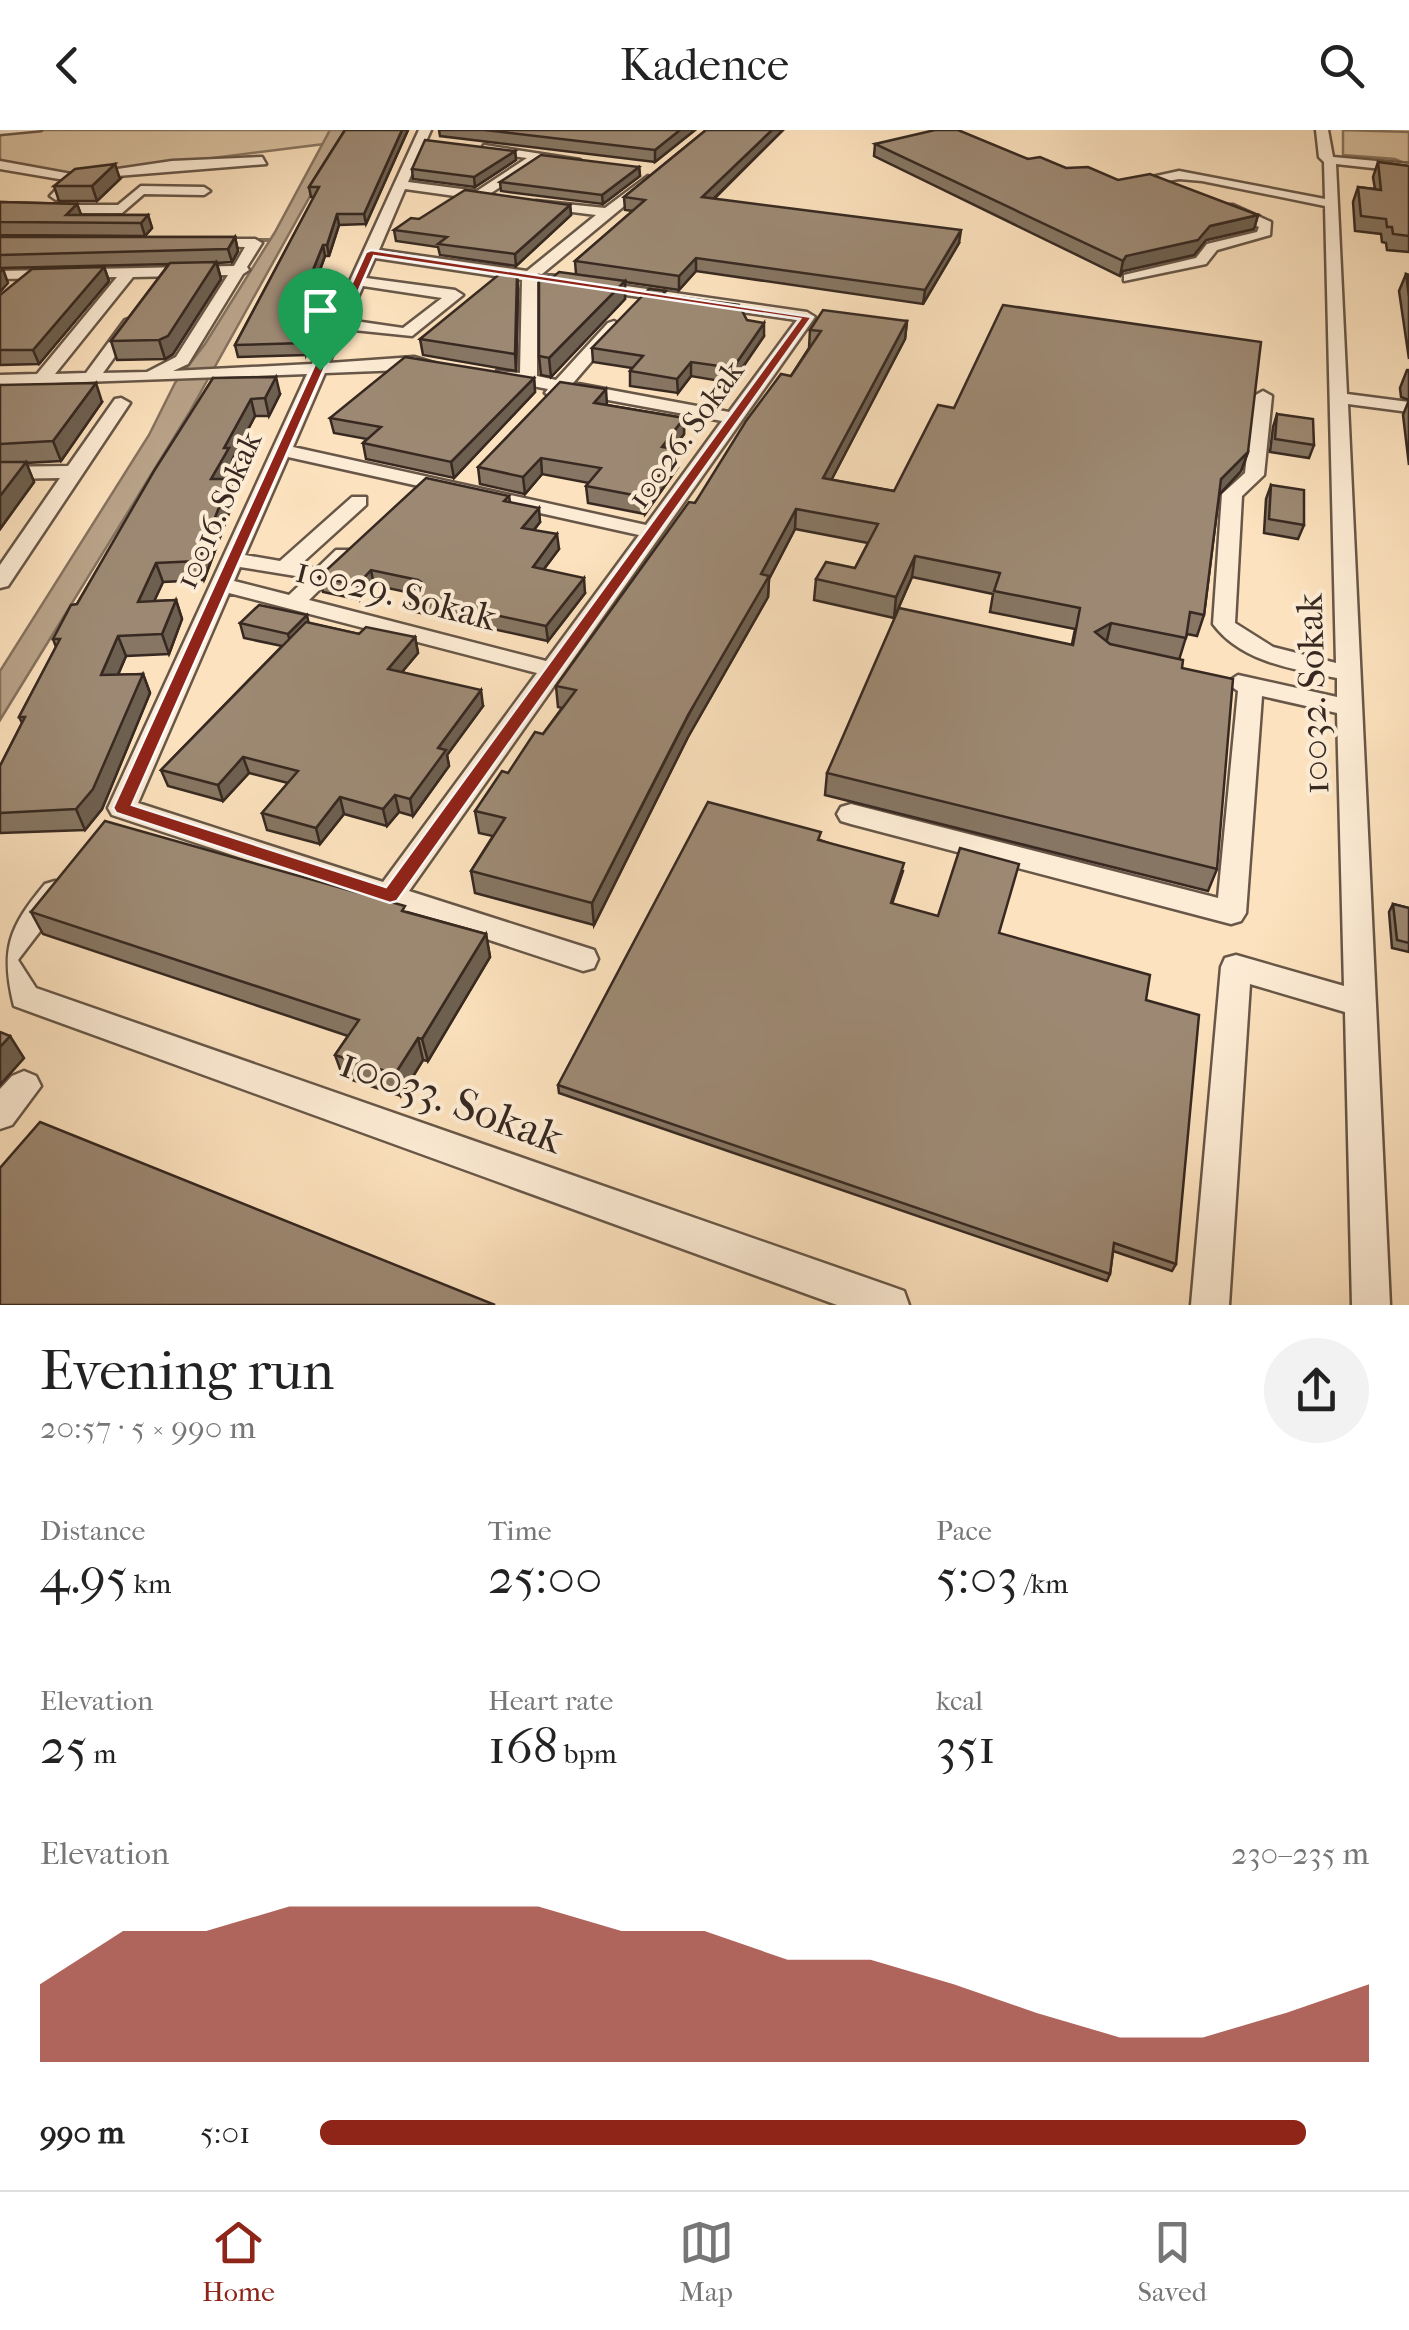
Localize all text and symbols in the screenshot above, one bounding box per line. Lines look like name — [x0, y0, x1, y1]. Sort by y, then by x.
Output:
icon: back — [40, 38, 95, 93]
icon: search — [1314, 38, 1369, 93]
text: Kadence — [620, 39, 789, 92]
pin — [278, 268, 363, 371]
icon: arrive — [293, 283, 348, 338]
street label: 10026. Sokak — [619, 353, 752, 515]
street label: 10016. Sokak — [167, 425, 270, 595]
street label: 10029. Sokak — [291, 547, 501, 640]
street label: 10032. Sokak — [1286, 592, 1338, 795]
street label: 10033. Sokak — [333, 1036, 571, 1166]
button: share — [1264, 1338, 1369, 1443]
text: Evening run — [40, 1339, 334, 1403]
text: 20:57 · 5 × 990 m — [40, 1409, 256, 1446]
text: Distance — [40, 1514, 145, 1547]
text: Time — [488, 1514, 552, 1547]
text: Pace — [936, 1514, 992, 1547]
text: 4.95 — [40, 1547, 128, 1606]
text: 25:00 — [488, 1547, 603, 1606]
text: 5:03 — [936, 1547, 1018, 1606]
text: km — [128, 1567, 171, 1600]
text: /km — [1018, 1567, 1068, 1600]
text: Elevation — [40, 1684, 153, 1717]
text: Heart rate — [488, 1684, 613, 1717]
text: kcal — [936, 1684, 983, 1717]
text: 25 — [40, 1717, 87, 1776]
text: 168 — [488, 1717, 558, 1776]
text: 351 — [936, 1717, 996, 1776]
text: m — [87, 1737, 117, 1770]
text: bpm — [558, 1737, 617, 1770]
text: Elevation — [40, 1835, 169, 1872]
text: 230–235 m — [1231, 1835, 1369, 1872]
text: 990 m — [40, 2114, 125, 2151]
text: 5:01 — [200, 2114, 250, 2151]
tab: Home — [202, 2215, 275, 2308]
tab: Map — [679, 2215, 734, 2308]
tab: Saved — [1138, 2215, 1207, 2308]

